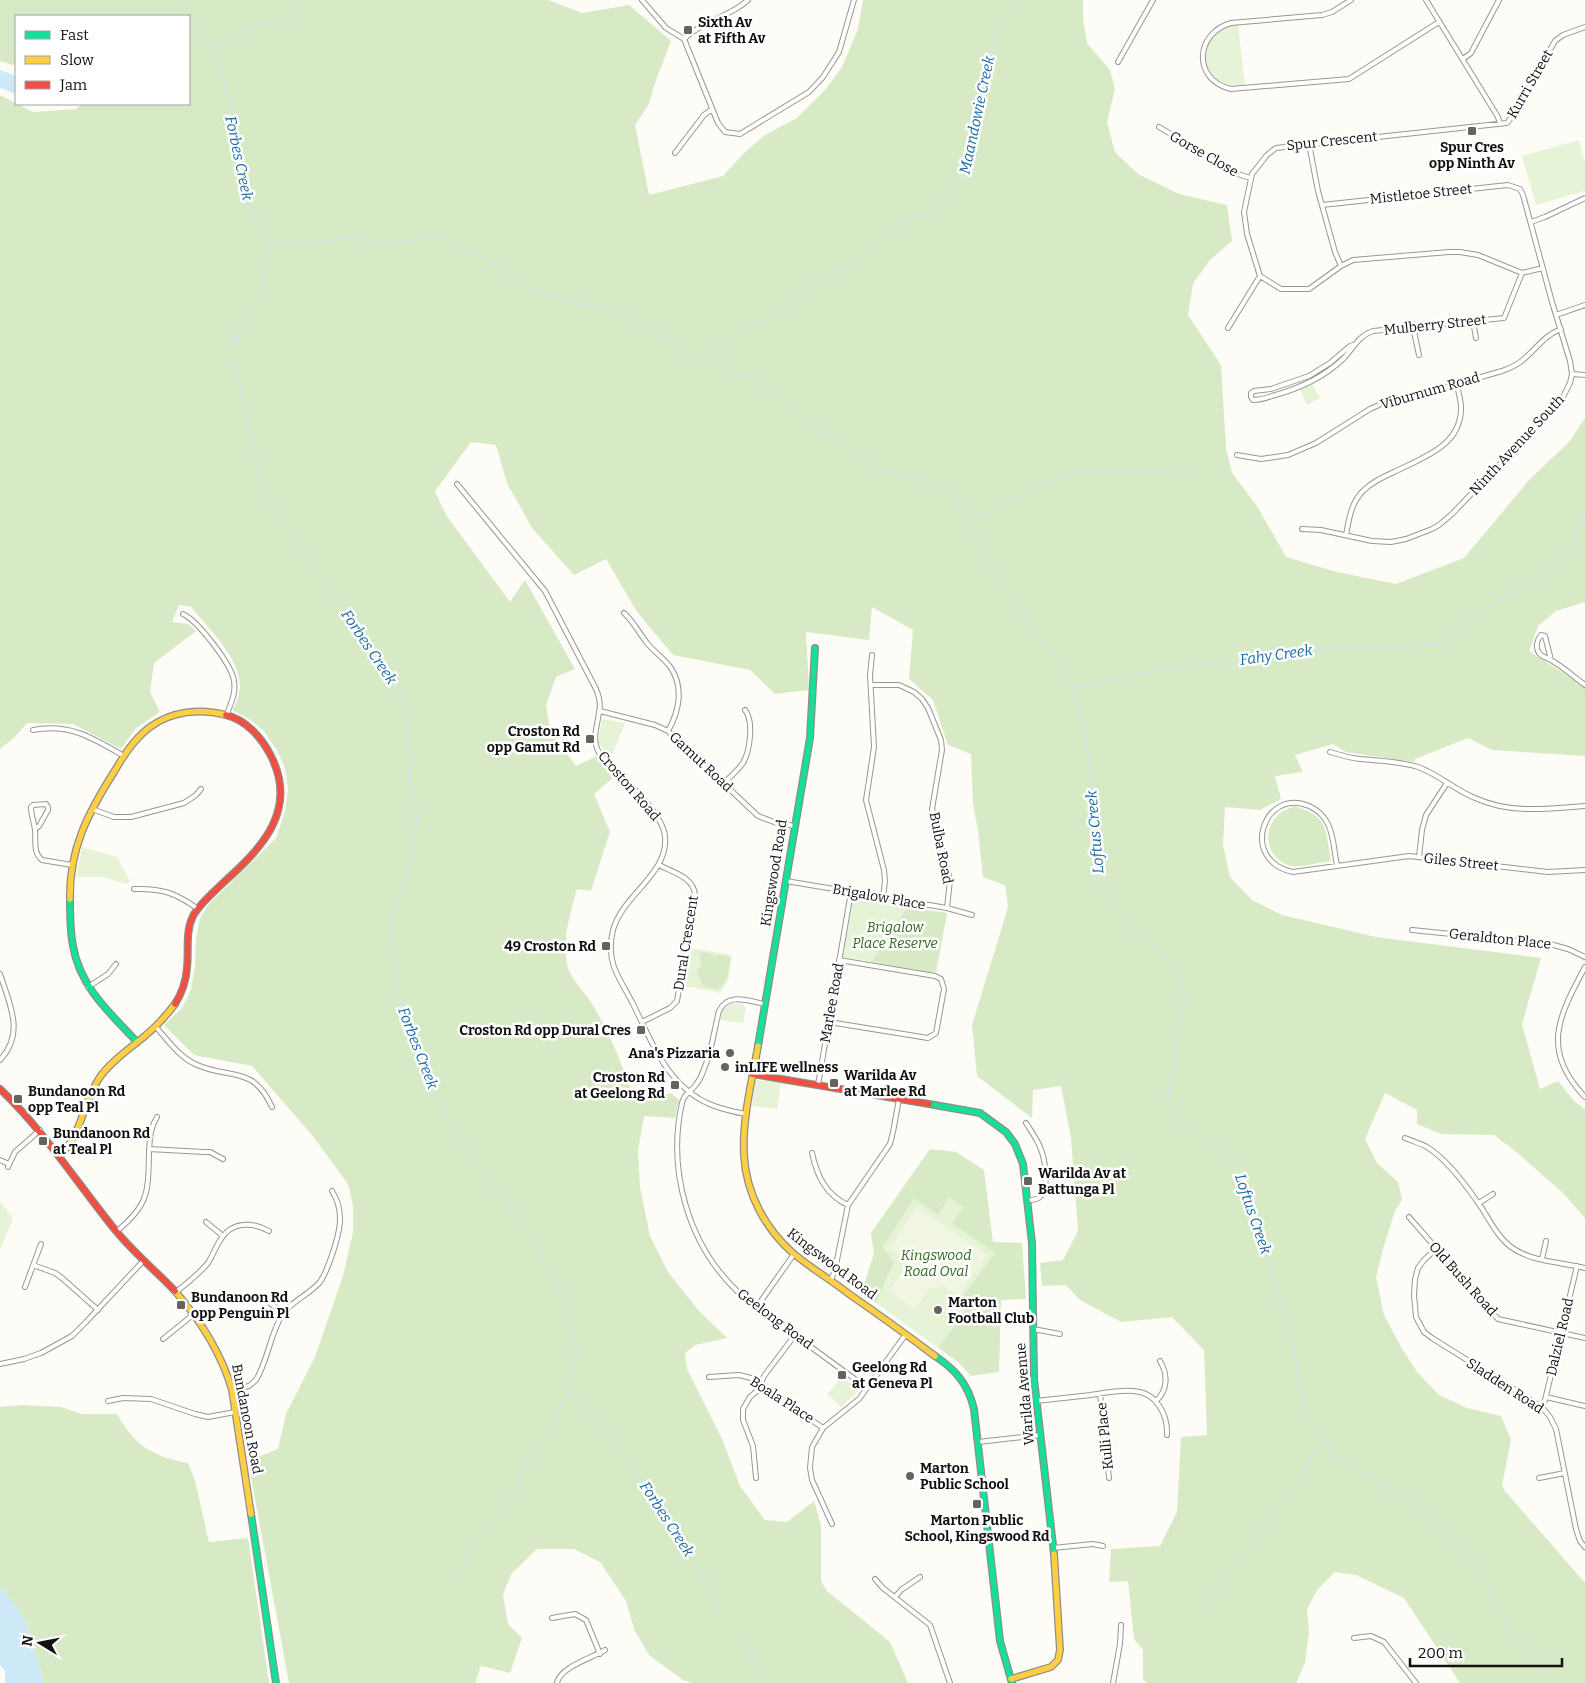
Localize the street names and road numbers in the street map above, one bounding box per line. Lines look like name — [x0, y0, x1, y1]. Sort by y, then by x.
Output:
street label: Kurri Street — [1503, 47, 1557, 121]
street label: Gorse Close — [1167, 128, 1241, 180]
street label: Spur Crescent — [1286, 128, 1378, 154]
street label: Mistletoe Street — [1369, 180, 1473, 208]
street label: Mulberry Street — [1383, 311, 1487, 339]
street label: Viburnum Road — [1378, 369, 1482, 413]
street label: Ninth Avenue South — [1466, 391, 1568, 499]
street label: Gamut Road — [666, 728, 736, 796]
street label: Croston Road — [594, 748, 664, 824]
street label: Bulba Road — [926, 811, 956, 885]
street label: Kingswood Road — [757, 818, 791, 928]
street label: Giles Street — [1423, 850, 1499, 874]
street label: Brigalow Place — [831, 880, 927, 914]
street label: Dural Crescent — [670, 894, 702, 992]
street label: Geraldton Place — [1448, 925, 1552, 953]
street label: Marlee Road — [817, 962, 847, 1044]
street label: Kingswood Road — [784, 1225, 880, 1303]
street label: Old Bush Road — [1425, 1238, 1501, 1320]
street label: Geelong Road — [734, 1285, 816, 1353]
street label: Dalziel Road — [1543, 1296, 1577, 1378]
street label: Warilda Avenue — [1012, 1342, 1038, 1446]
street label: Sladden Road — [1463, 1355, 1547, 1417]
street label: Bundanoon Road — [228, 1363, 266, 1475]
street label: Boala Place — [747, 1373, 817, 1427]
street label: Kulli Place — [1093, 1402, 1117, 1470]

